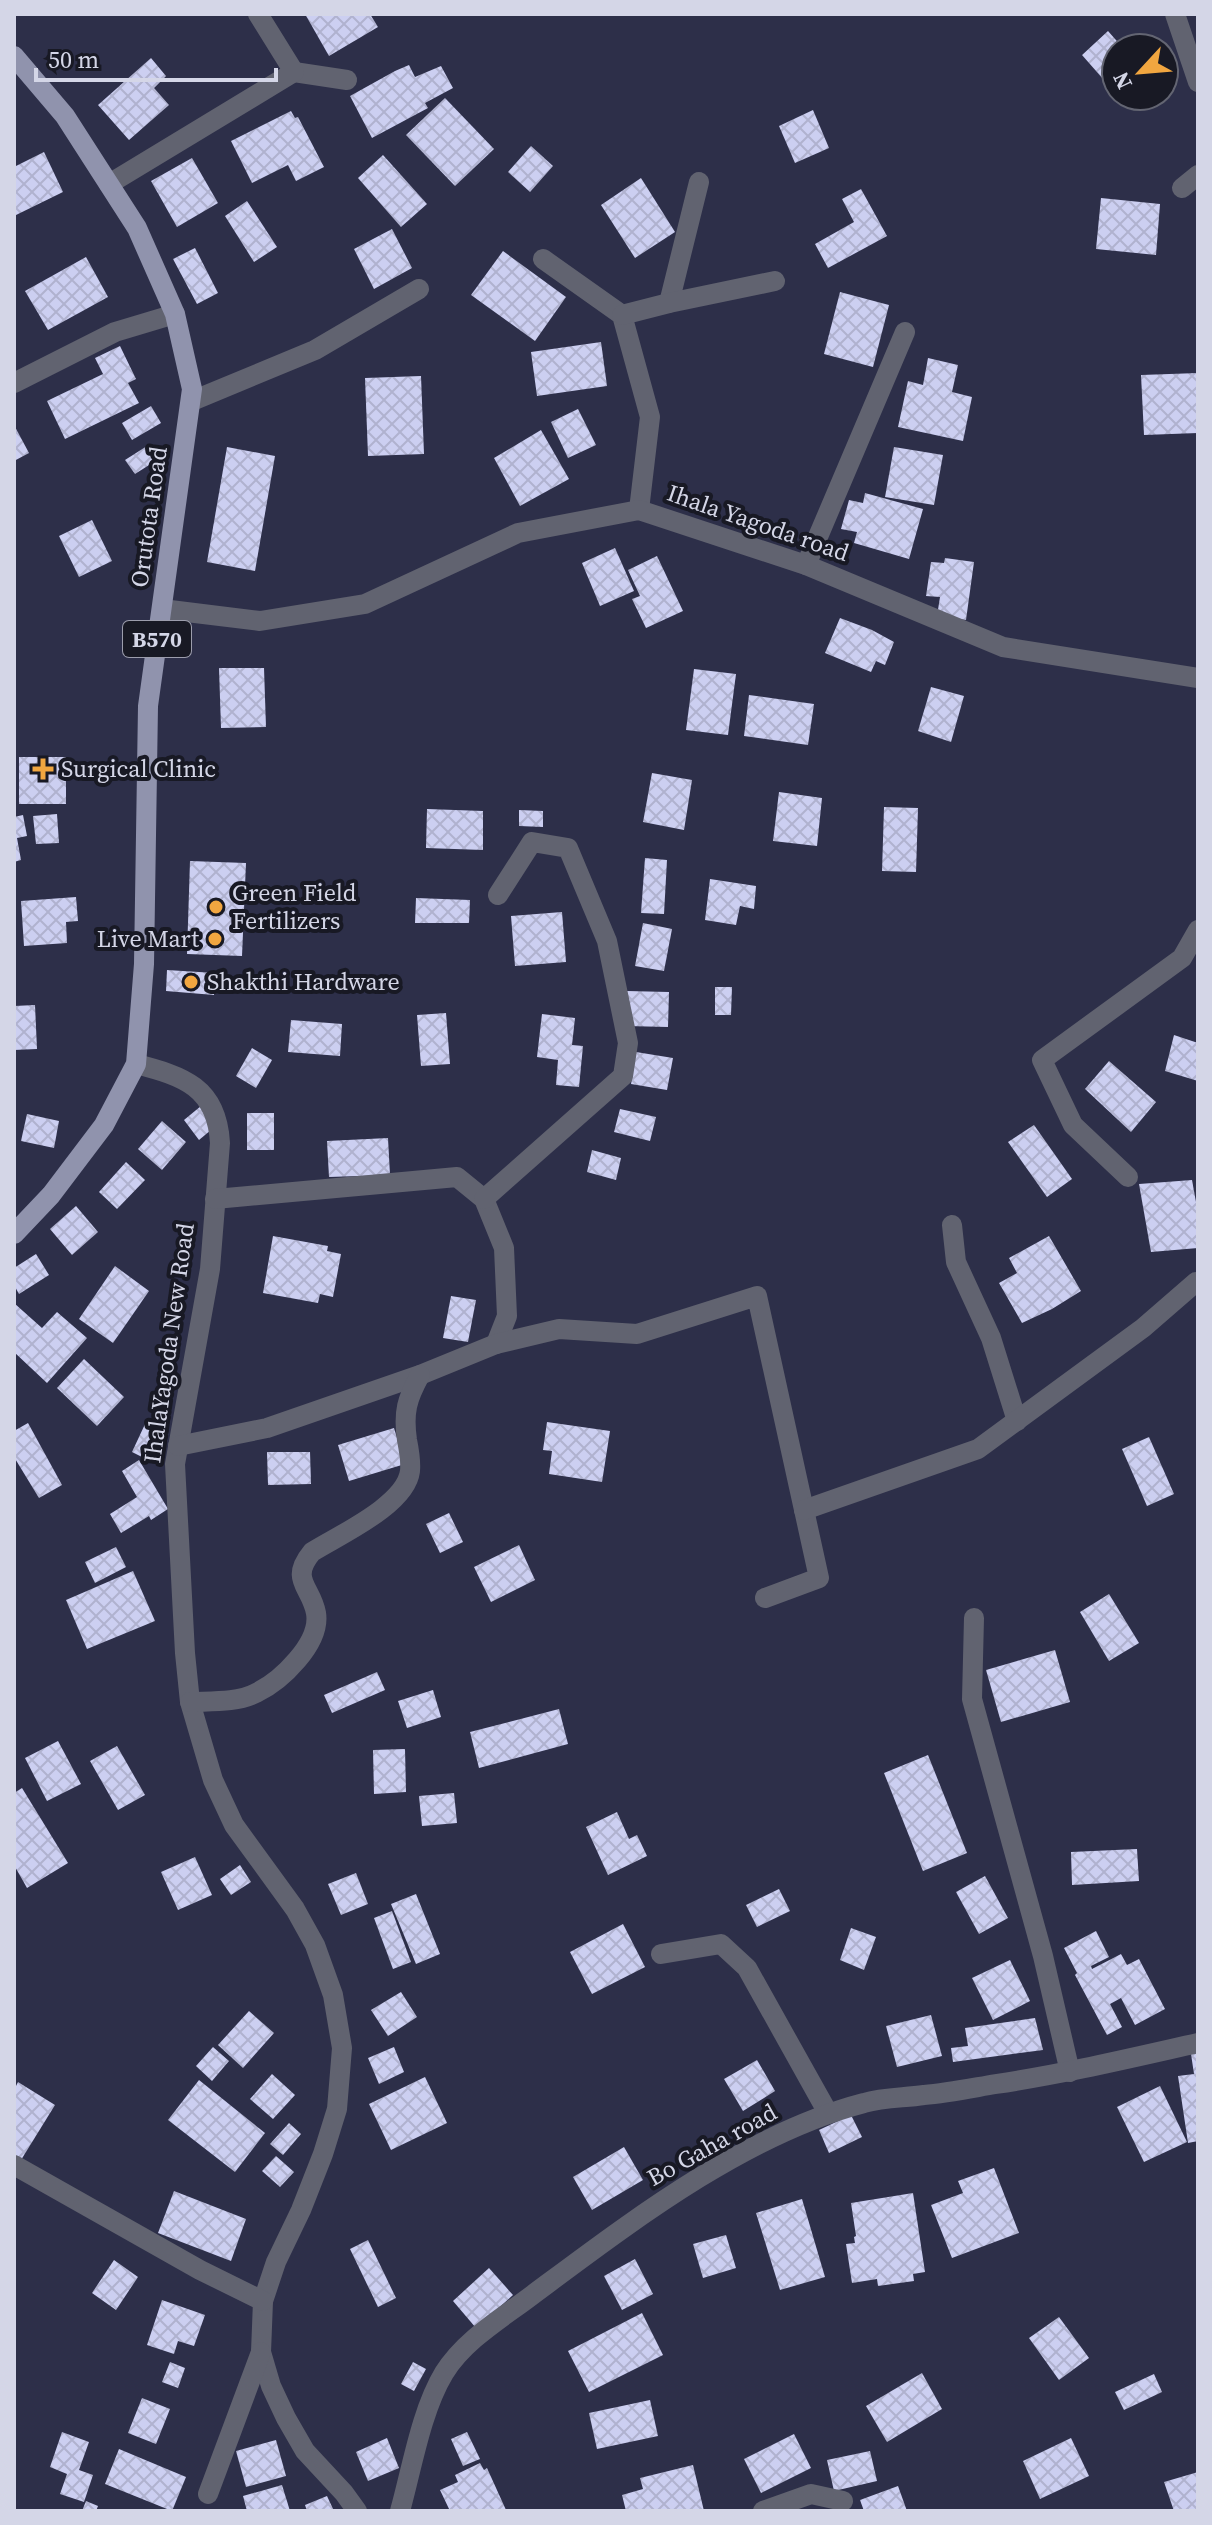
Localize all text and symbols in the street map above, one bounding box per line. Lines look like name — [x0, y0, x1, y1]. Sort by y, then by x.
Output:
scale bar — [36, 32, 276, 82]
north arrow — [1100, 32, 1180, 112]
text: 50 m — [48, 43, 99, 76]
text: N — [1105, 67, 1139, 95]
street label: Orutota Road — [122, 444, 175, 589]
street label: Ihala Yagoda road — [663, 476, 854, 569]
road number: B570 — [123, 621, 191, 657]
place label: Surgical Clinic — [61, 752, 216, 785]
marker: Surgical Clinic — [32, 758, 54, 780]
place label: Green Field Fertilizers — [232, 876, 357, 937]
marker: Green Field Fertilizers — [207, 898, 225, 916]
place label: Live Mart — [97, 922, 199, 955]
marker: Live Mart — [206, 930, 224, 948]
place label: Shakthi Hardware — [207, 965, 400, 998]
marker: Shakthi Hardware — [182, 973, 200, 991]
street label: IhalaYagoda New Road — [135, 1220, 202, 1465]
street label: Bo Gaha road — [641, 2095, 783, 2194]

